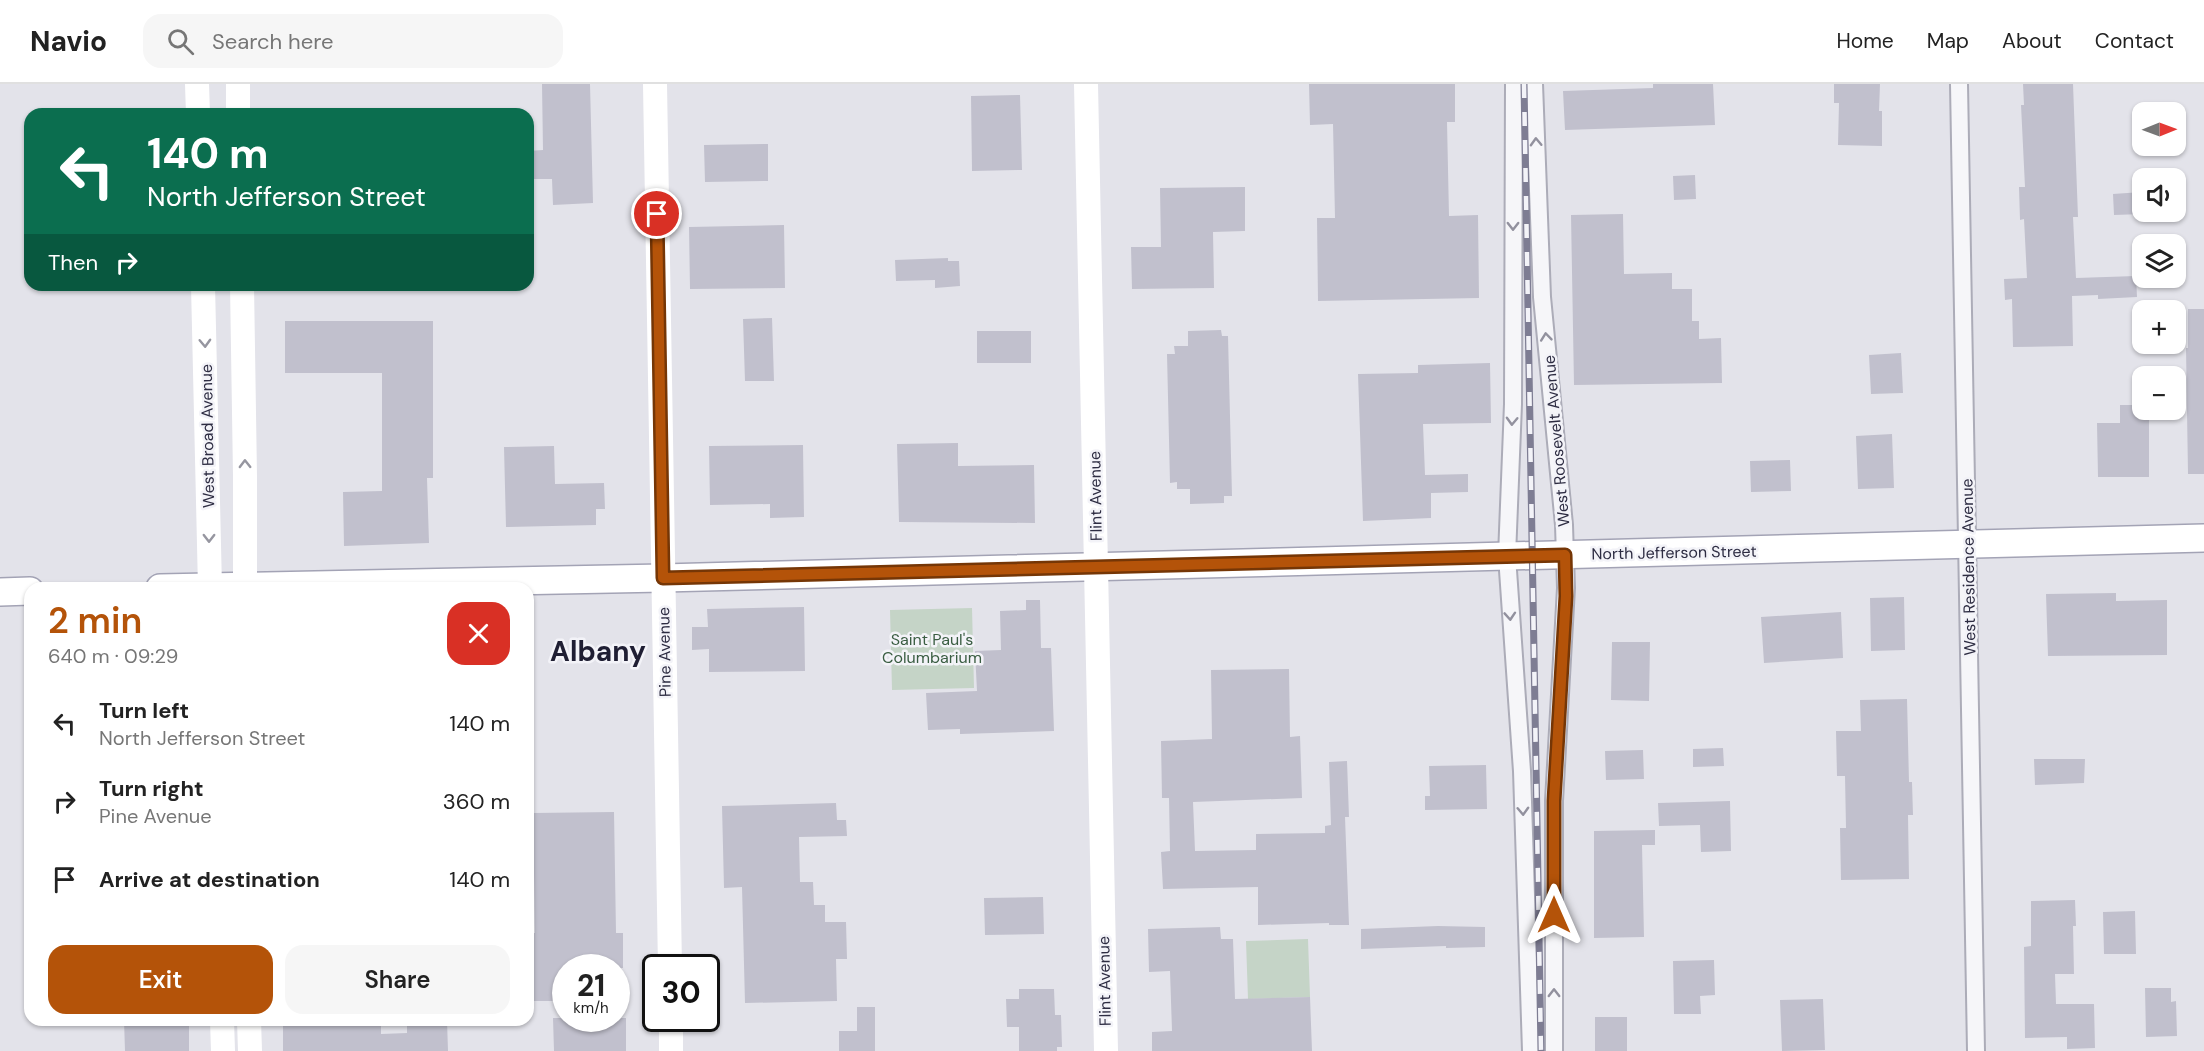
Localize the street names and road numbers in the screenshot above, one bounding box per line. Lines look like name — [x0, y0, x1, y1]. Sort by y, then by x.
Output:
street label: West Roosevelt Avenue — [1539, 354, 1574, 528]
street label: West Broad Avenue — [196, 364, 219, 508]
street label: Flint Avenue — [1084, 451, 1107, 541]
street label: West Residence Avenue — [1956, 478, 1981, 656]
street label: North Jefferson Street — [1591, 541, 1757, 564]
street label: Pine Avenue — [653, 607, 676, 697]
street label: Flint Avenue — [1093, 936, 1116, 1026]

